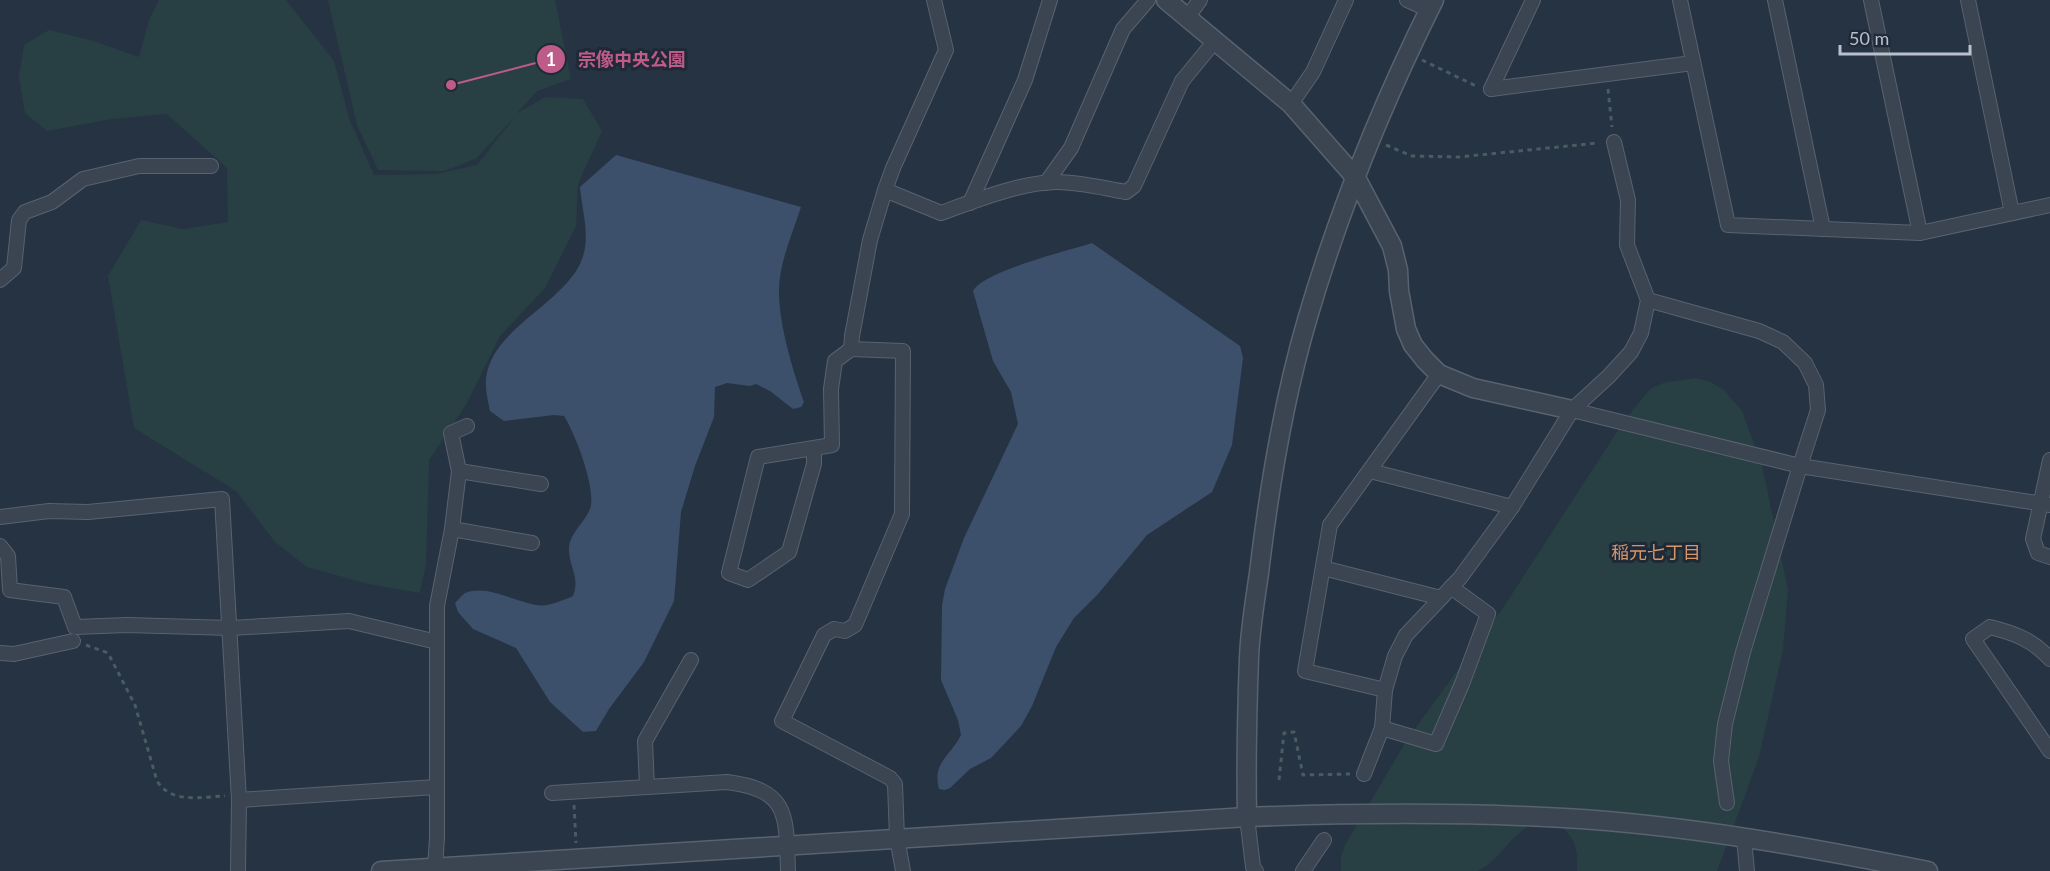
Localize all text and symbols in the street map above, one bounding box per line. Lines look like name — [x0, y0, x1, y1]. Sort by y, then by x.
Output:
scale bar — [1840, 18, 1970, 56]
text: 50 m — [1849, 27, 1889, 49]
callout: 宗像中央公園 — [536, 41, 698, 77]
text: 1 — [546, 48, 556, 70]
text: 宗像中央公園 — [578, 48, 686, 70]
district label: 稲元七丁目 — [1611, 541, 1701, 563]

